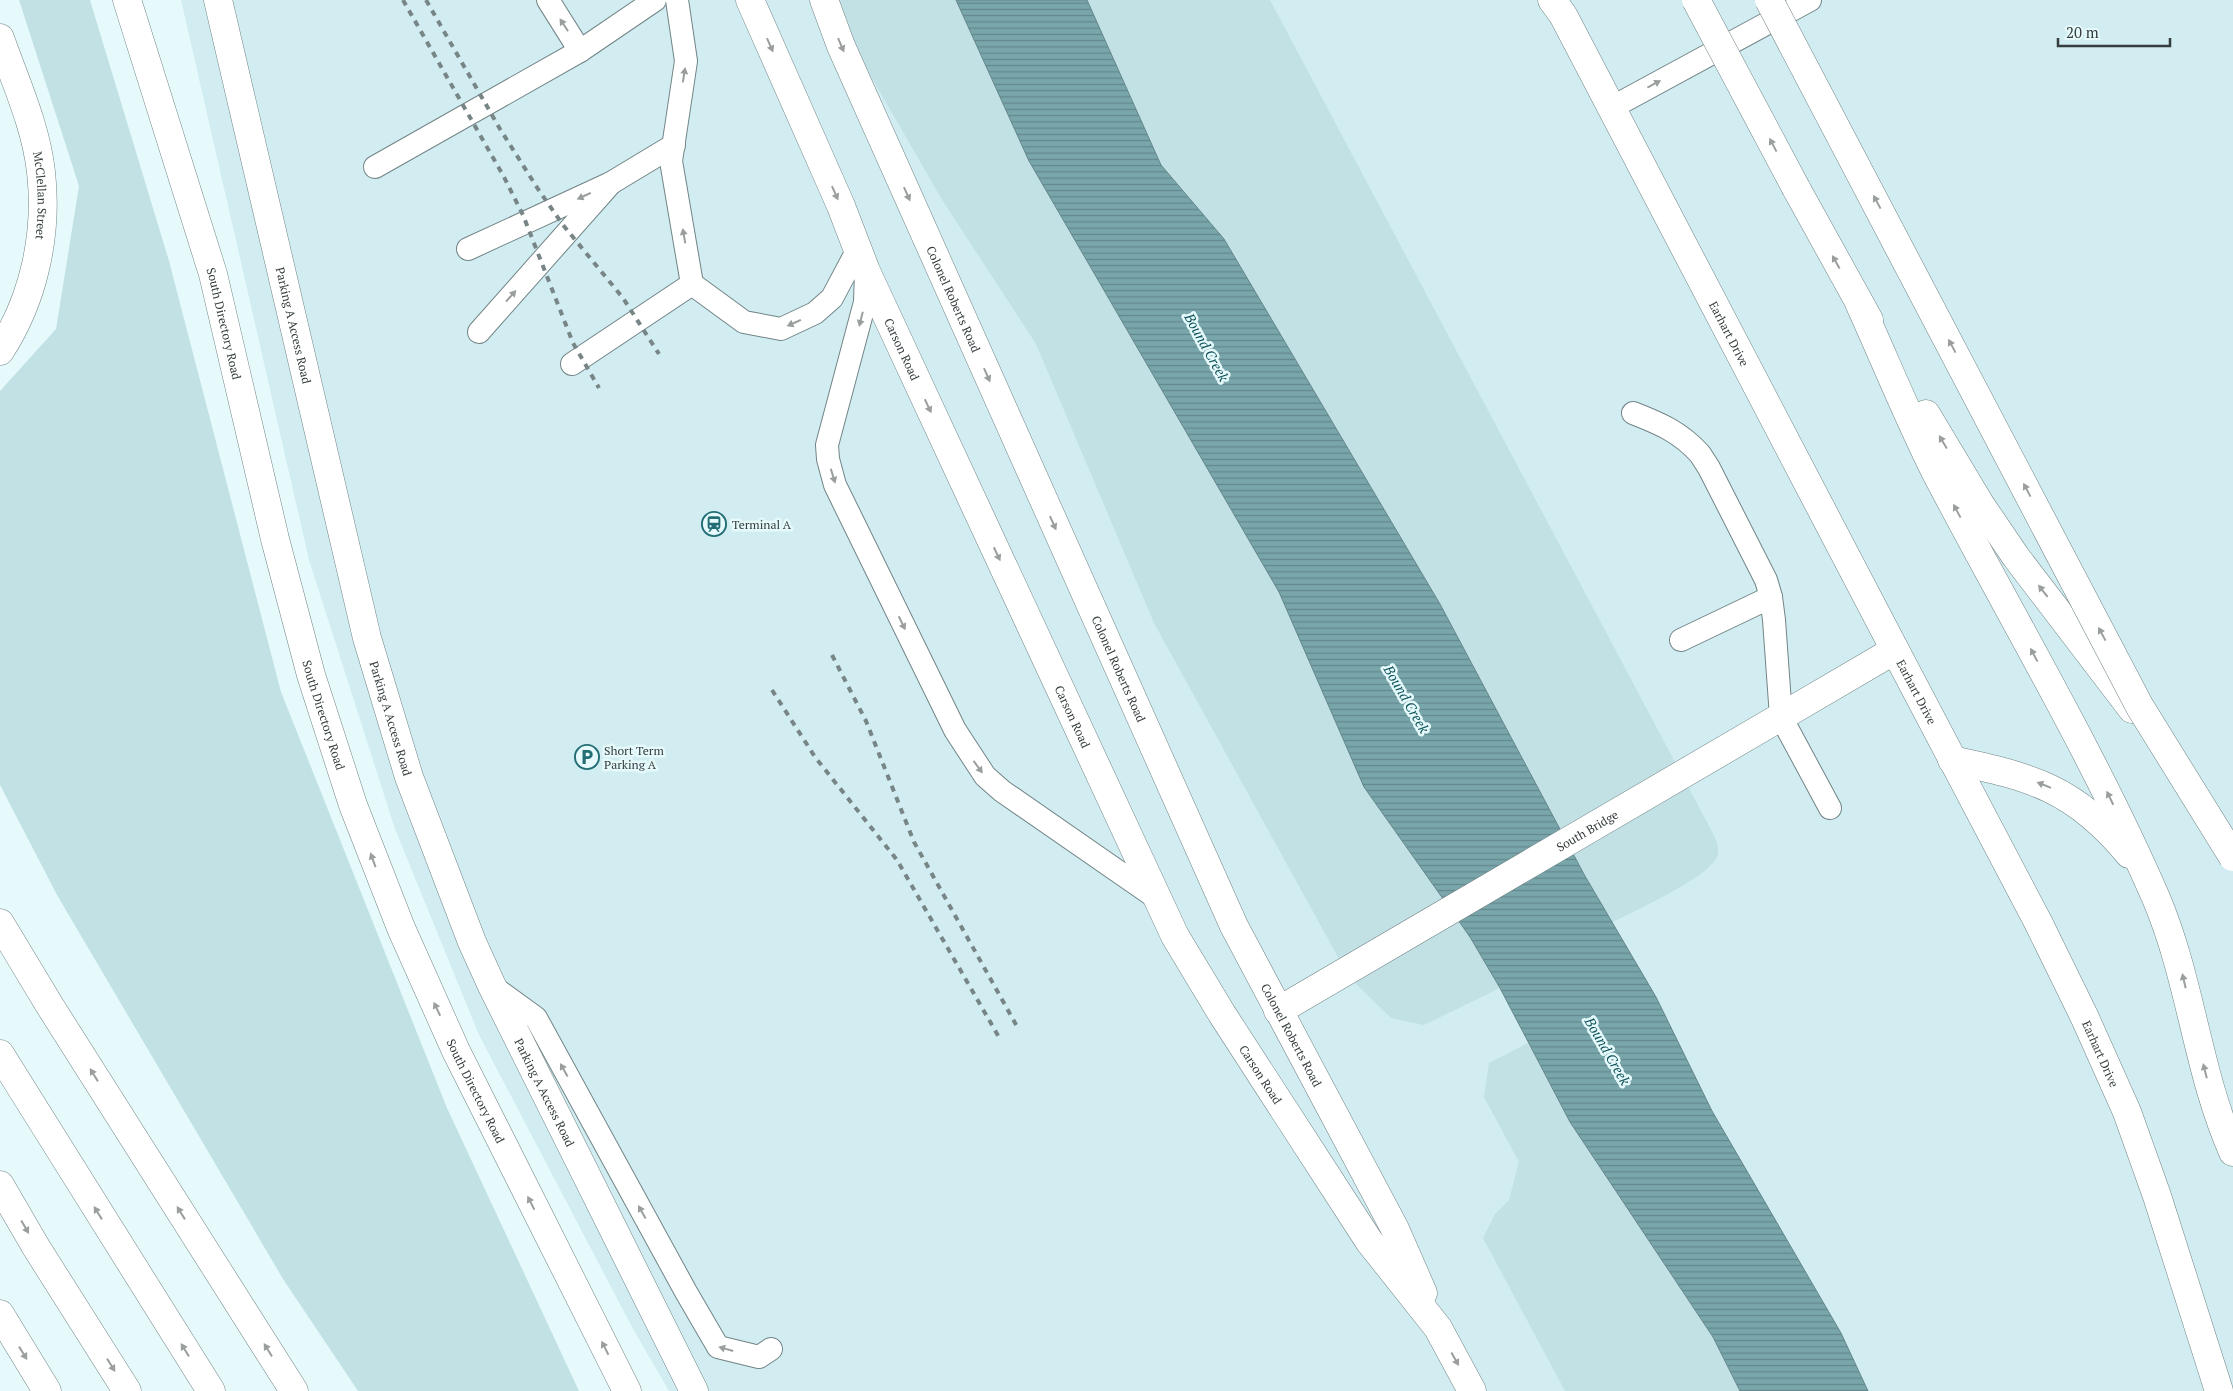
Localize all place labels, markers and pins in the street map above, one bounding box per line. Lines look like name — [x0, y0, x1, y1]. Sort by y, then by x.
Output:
station icon: Terminal A — [701, 511, 727, 537]
place label: Terminal A — [732, 517, 792, 532]
place label: Short Term Parking A — [604, 743, 664, 772]
parking icon: Short Term Parking A — [574, 744, 600, 770]

